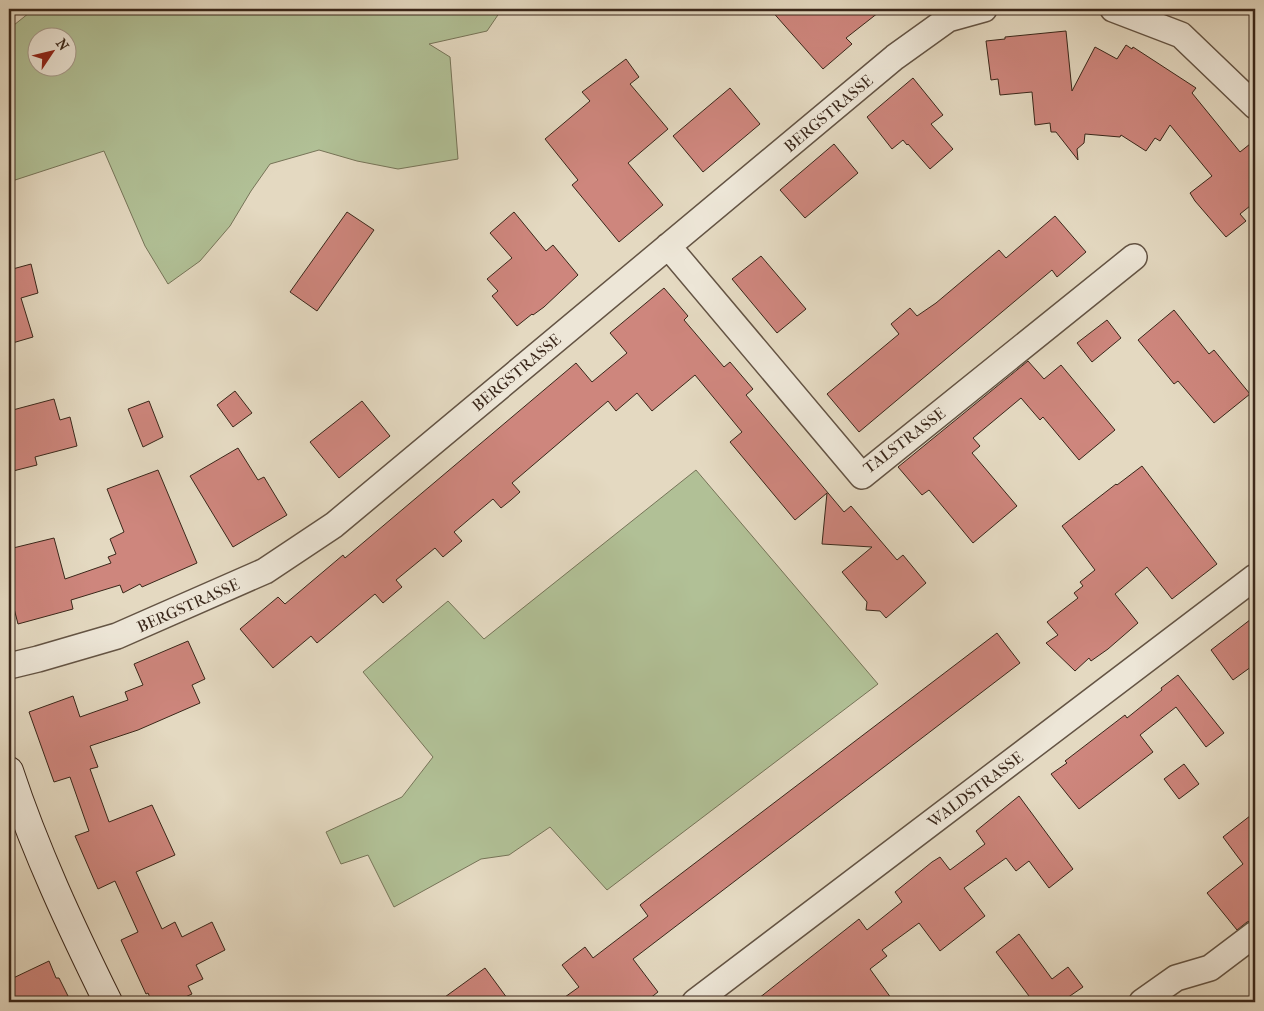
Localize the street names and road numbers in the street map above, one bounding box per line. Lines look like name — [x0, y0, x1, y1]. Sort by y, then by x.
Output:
street label: BERGSTRASSE — [780, 71, 877, 156]
street label: BERGSTRASSE — [468, 330, 565, 415]
street label: TALSTRASSE — [860, 403, 949, 477]
street label: BERGSTRASSE — [134, 574, 242, 636]
street label: WALDSTRASSE — [923, 747, 1027, 832]

